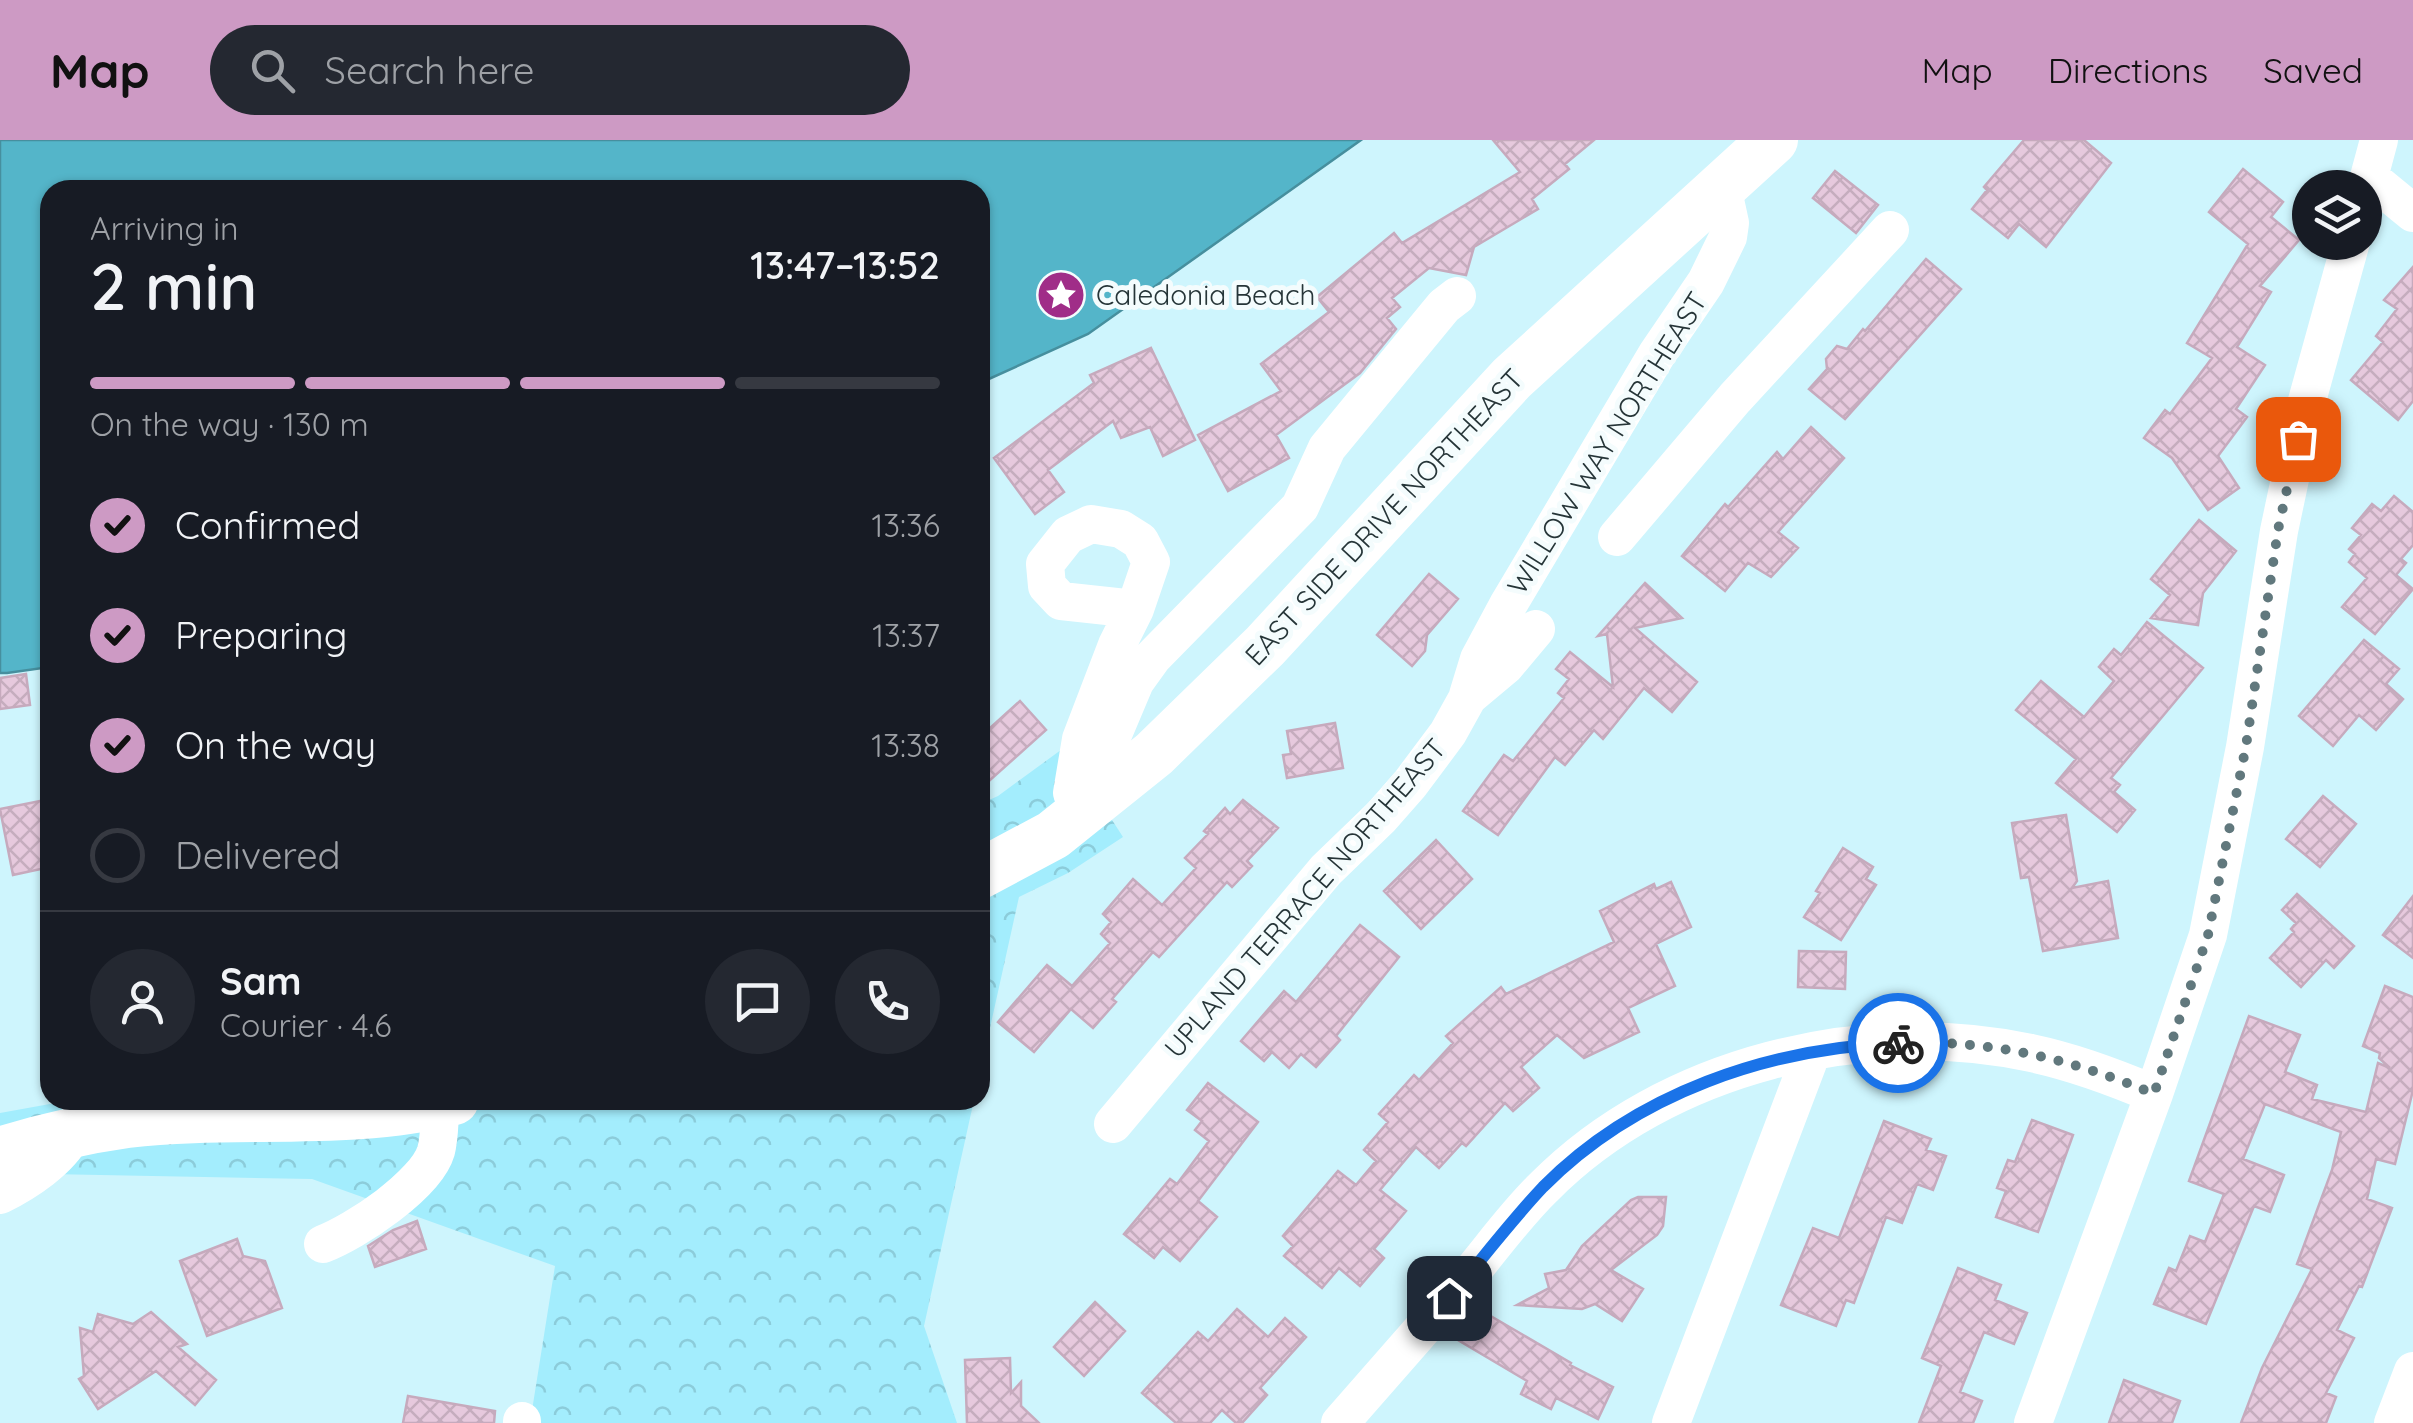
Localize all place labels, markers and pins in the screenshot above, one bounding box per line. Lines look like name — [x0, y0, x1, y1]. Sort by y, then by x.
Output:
place icon: Caledonia Beach — [1035, 269, 1087, 321]
place label: Caledonia Beach — [1096, 277, 1315, 312]
pin — [2256, 397, 2341, 482]
pin — [1407, 1256, 1492, 1341]

